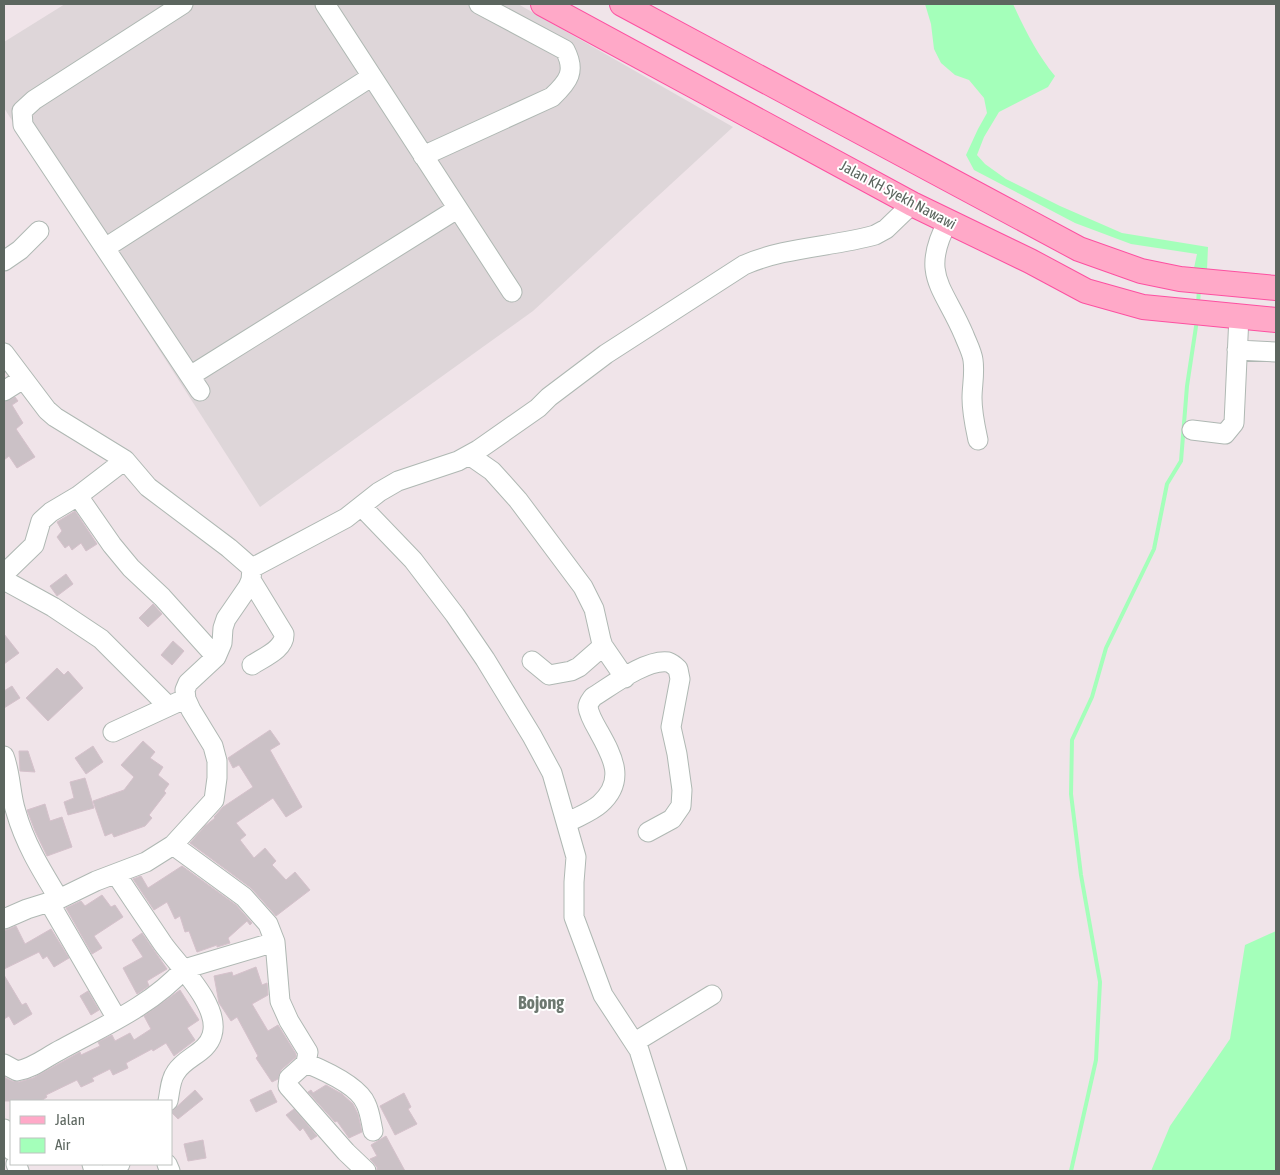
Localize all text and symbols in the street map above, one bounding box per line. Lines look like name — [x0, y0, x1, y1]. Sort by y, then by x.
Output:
street label: Jalan KH Syekh Nawawi — [837, 157, 959, 232]
district label: Bojong — [518, 992, 564, 1013]
legend — [10, 1100, 172, 1165]
text: Jalan — [55, 1111, 85, 1128]
text: Air — [55, 1136, 71, 1153]

